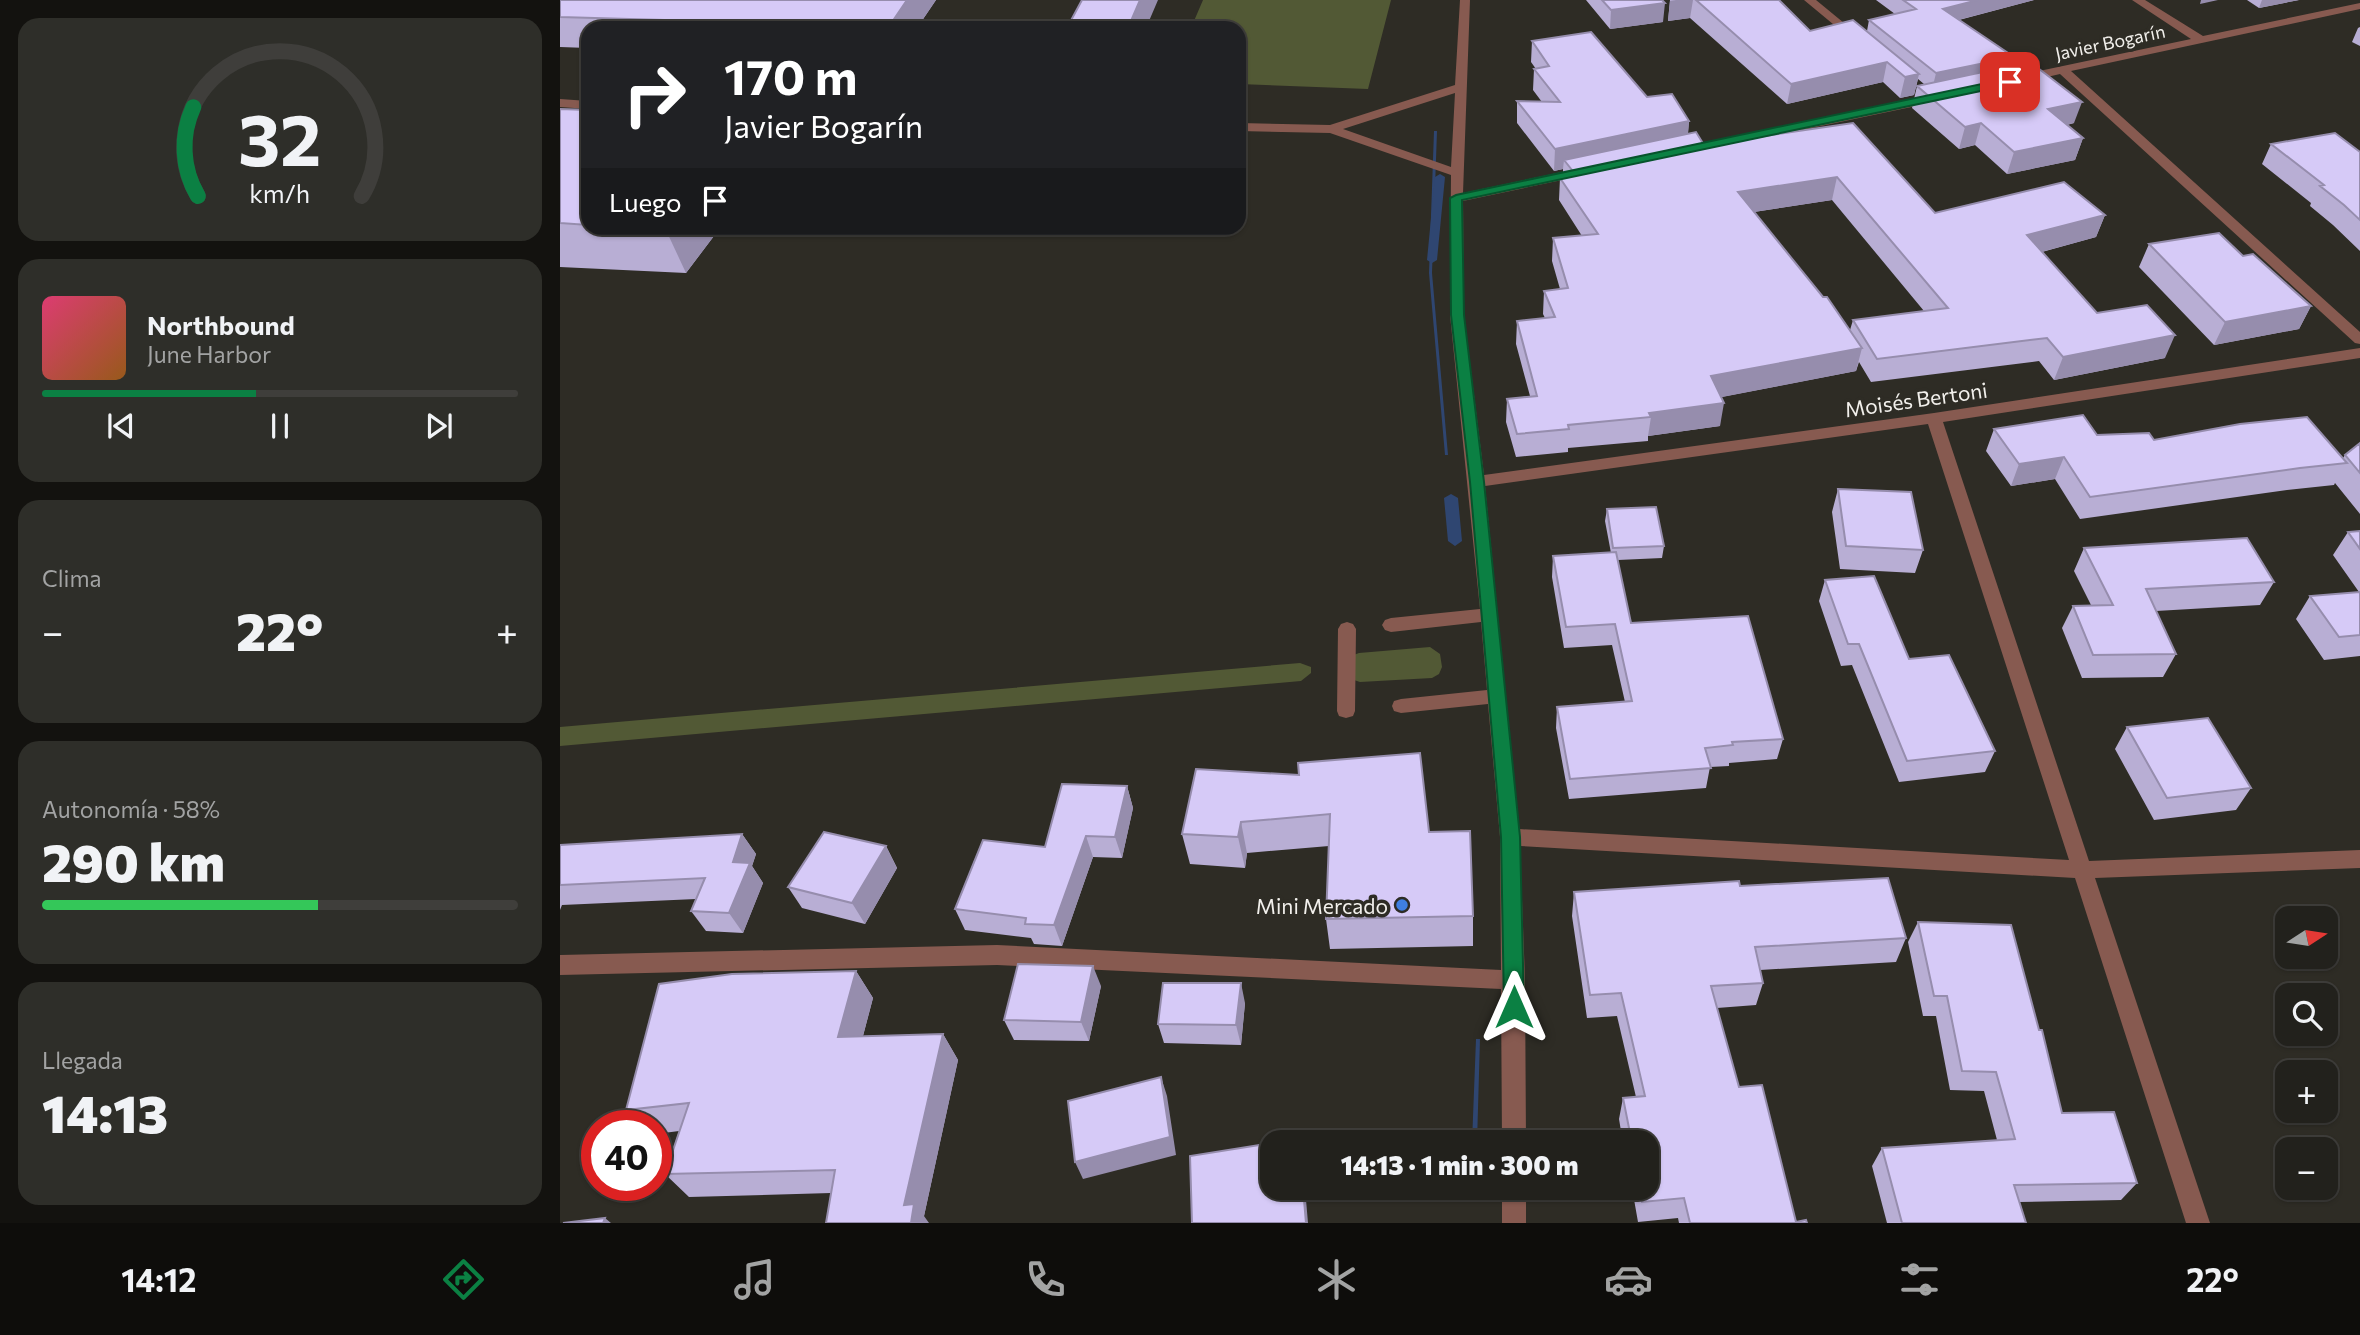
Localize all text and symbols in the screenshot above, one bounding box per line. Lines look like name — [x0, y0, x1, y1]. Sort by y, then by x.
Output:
street label: Javier Bogarín — [2053, 20, 2167, 64]
text: 170 m — [724, 45, 857, 105]
icon: right — [609, 49, 700, 140]
pin — [1980, 52, 2040, 112]
icon: arrive — [1991, 63, 2029, 101]
text: 32 — [238, 92, 322, 181]
text: Javier Bogarín — [724, 105, 923, 145]
text: km/h — [250, 177, 310, 207]
icon: arrive — [696, 182, 734, 220]
text: Luego — [609, 186, 682, 217]
text: Northbound — [147, 309, 295, 340]
text: June Harbor — [147, 340, 271, 368]
street label: Moisés Bertoni — [1843, 377, 1989, 421]
icon: previous — [102, 407, 140, 445]
icon: pause — [261, 407, 299, 445]
icon: next — [420, 407, 458, 445]
text: Clima — [42, 564, 102, 592]
text: 22° — [236, 598, 323, 662]
text: − — [42, 607, 64, 654]
text: + — [496, 607, 518, 654]
text: Autonomía · 58% — [42, 795, 220, 823]
text: 290 km — [42, 829, 225, 893]
place label: Mini Mercado — [1256, 893, 1388, 918]
marker: Mini Mercado — [1394, 897, 1410, 913]
north arrow — [2275, 906, 2338, 970]
map controls — [2275, 906, 2338, 1200]
position arrow — [1477, 970, 1551, 1044]
button: search — [2275, 983, 2338, 1046]
text: Llegada — [42, 1046, 123, 1074]
button: + — [2275, 1060, 2338, 1123]
text: 14:13 — [42, 1080, 168, 1144]
speed limit sign: 40 — [581, 1110, 672, 1201]
button: − — [2275, 1137, 2338, 1200]
text: 14:13 · 1 min · 300 m — [1341, 1149, 1578, 1180]
icon: directions — [439, 1255, 488, 1304]
icon: music — [730, 1255, 779, 1304]
icon: phone — [1021, 1255, 1070, 1304]
icon: climate — [1312, 1255, 1361, 1304]
icon: car — [1604, 1255, 1653, 1304]
icon: filters — [1895, 1255, 1944, 1304]
text: 14:12 — [121, 1259, 196, 1299]
text: 22° — [2186, 1259, 2239, 1299]

